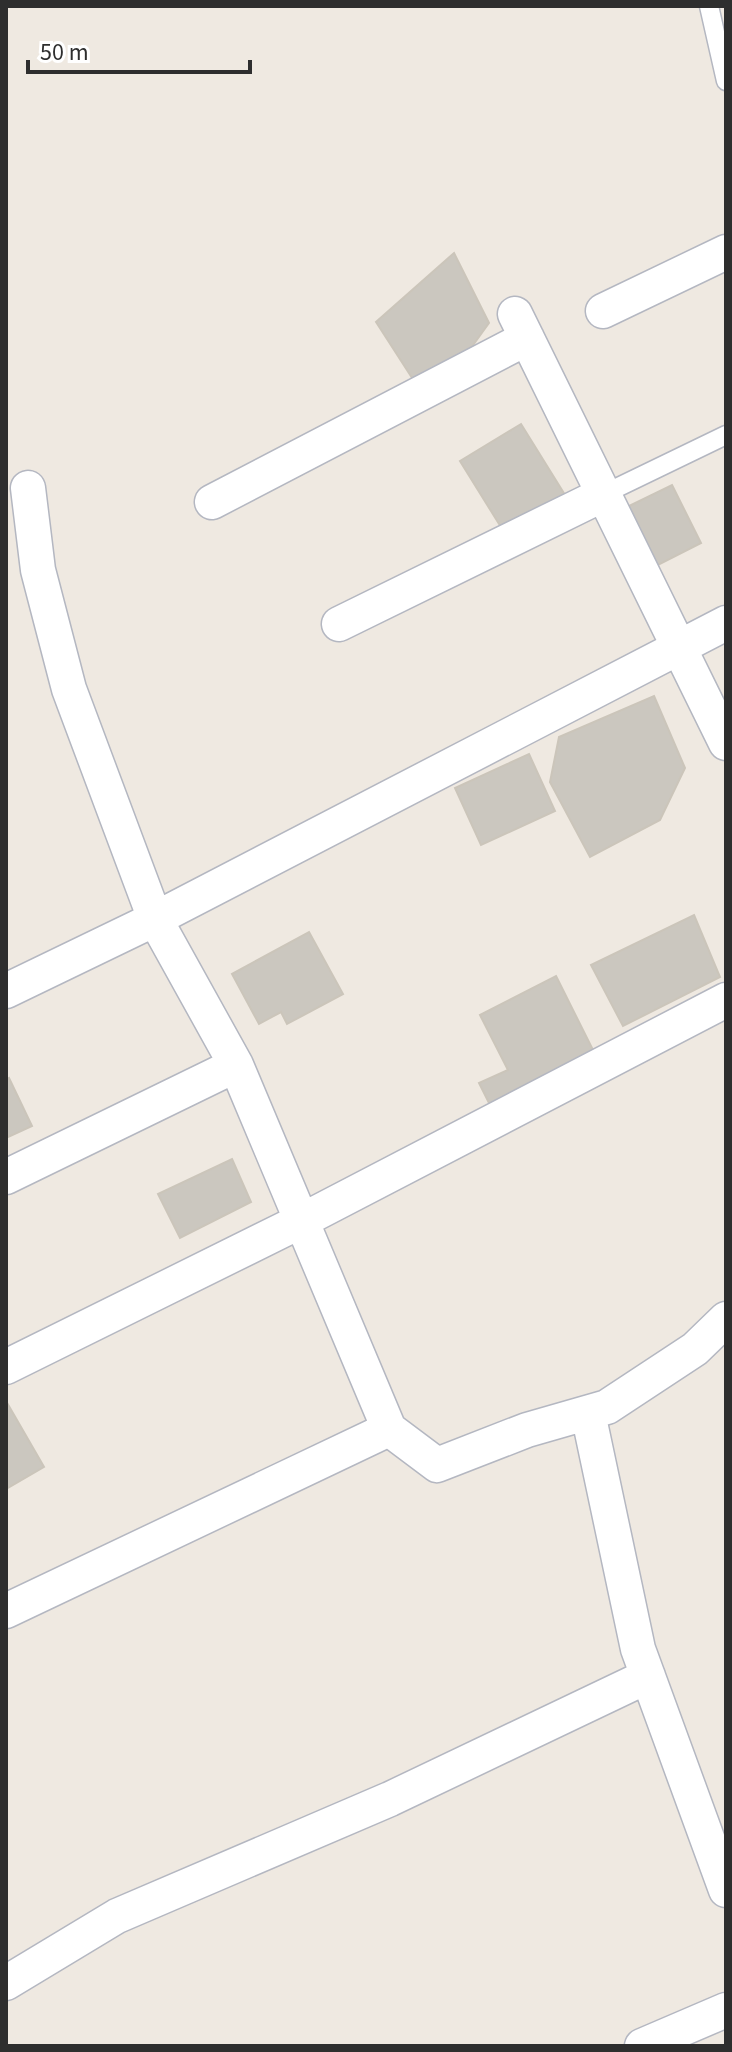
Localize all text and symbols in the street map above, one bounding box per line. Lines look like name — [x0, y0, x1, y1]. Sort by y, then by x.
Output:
scale bar — [28, 24, 250, 74]
text: 50 m — [40, 35, 89, 70]

